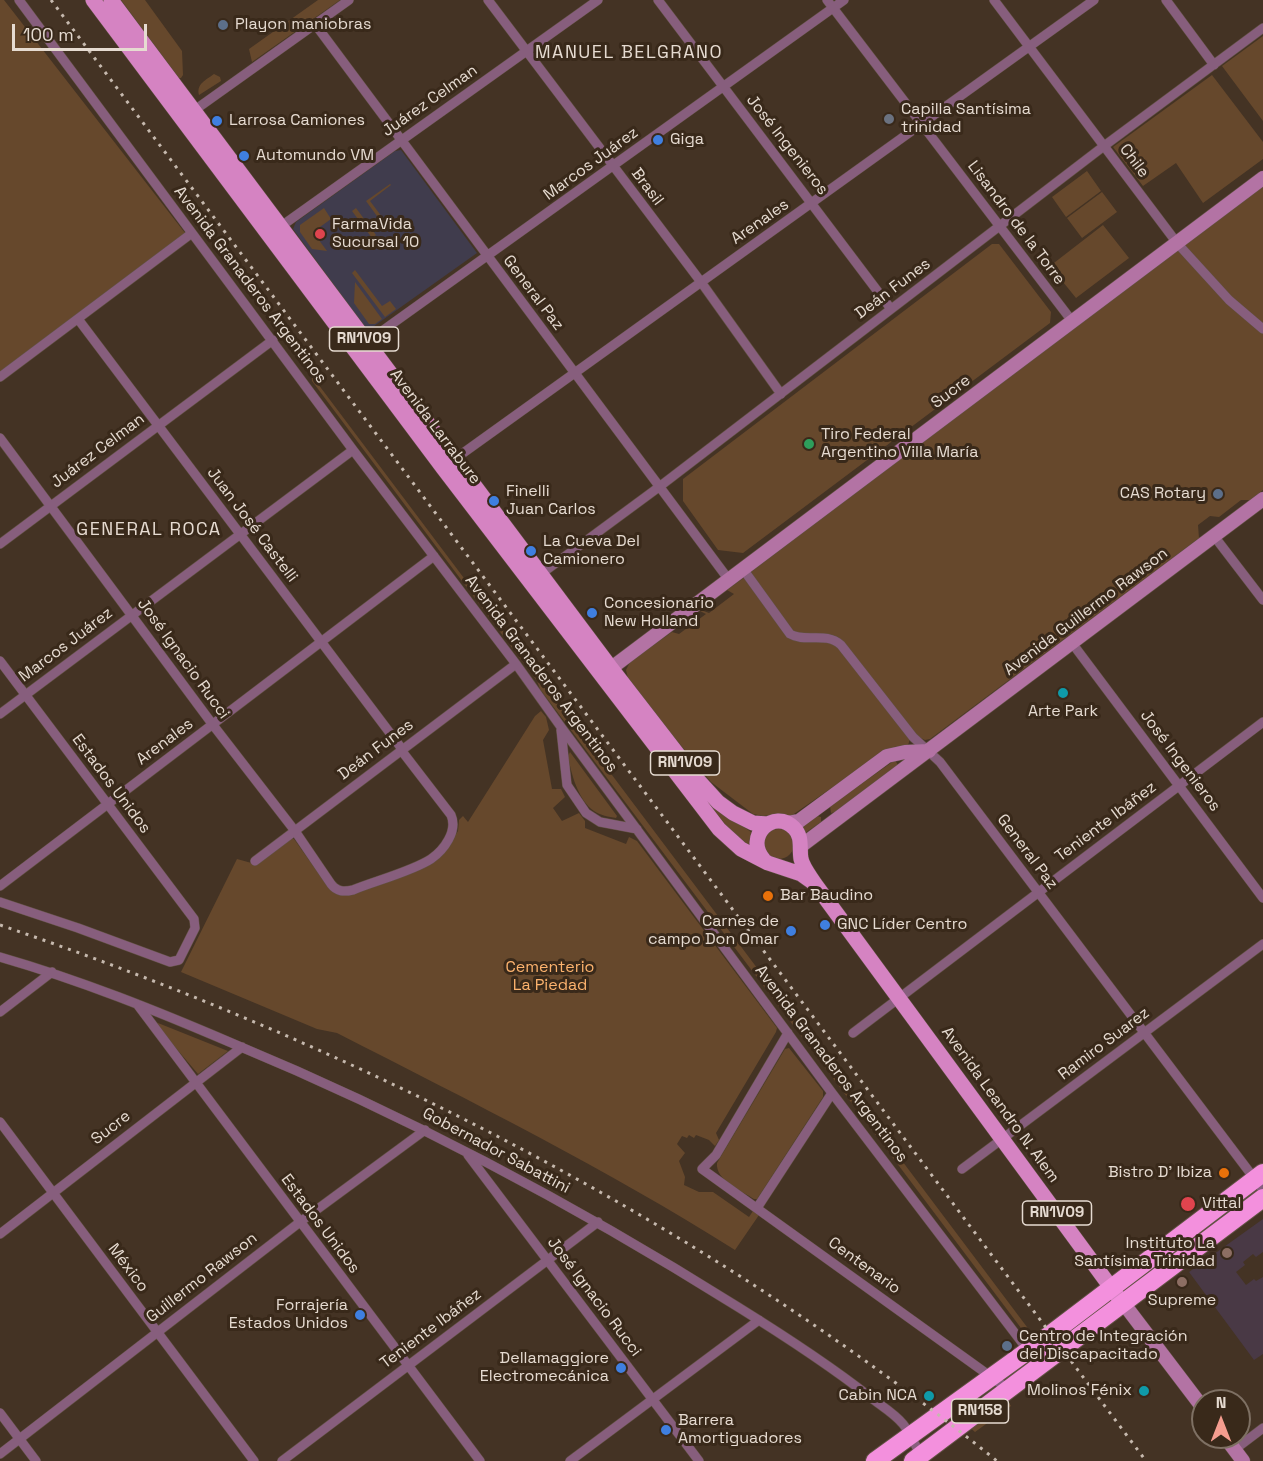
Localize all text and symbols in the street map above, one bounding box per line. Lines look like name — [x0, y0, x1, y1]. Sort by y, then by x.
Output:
scale bar — [15, 12, 150, 50]
place label: Playon maniobras — [235, 15, 371, 35]
marker: Playon maniobras — [216, 18, 230, 32]
text: 100 m — [23, 23, 74, 46]
district label: MANUEL BELGRANO — [535, 42, 723, 64]
street label: Juárez Celman — [379, 61, 481, 141]
street label: José Ingenieros — [742, 91, 832, 199]
place label: Capilla Santísima trinidad — [901, 100, 1031, 138]
place label: Larrosa Camiones — [229, 111, 365, 131]
marker: Capilla Santísima trinidad — [882, 112, 896, 126]
marker: Larrosa Camiones — [210, 114, 224, 128]
street label: Marcos Juárez — [540, 123, 642, 205]
place label: Giga — [670, 130, 704, 150]
marker: Giga — [651, 133, 665, 147]
street label: Chile — [1115, 140, 1153, 182]
place label: Automundo VM — [256, 146, 374, 166]
marker: Automundo VM — [237, 149, 251, 163]
street label: Lisandro de la Torre — [963, 157, 1069, 289]
street label: Brasil — [627, 165, 667, 209]
street label: Avenida Granaderos Argentinos — [170, 183, 330, 387]
street label: Arenales — [727, 195, 793, 249]
place label: FarmaVida Sucursal 10 — [332, 215, 419, 253]
marker: FarmaVida Sucursal 10 — [313, 227, 327, 241]
street label: General Paz — [498, 252, 568, 334]
street label: Deán Funes — [852, 254, 934, 324]
road number: RN1V09 — [330, 327, 398, 351]
street label: Avenida Larrabure — [385, 366, 485, 488]
street label: Sucre — [927, 371, 975, 413]
street label: Juárez Celman — [48, 410, 148, 492]
place label: Tiro Federal Argentino Villa María — [821, 425, 978, 463]
marker: Tiro Federal Argentino Villa María — [802, 437, 816, 451]
street label: Juan José Castelli — [203, 464, 301, 586]
place label: Finelli Juan Carlos — [506, 482, 596, 520]
place label: CAS Rotary — [1120, 484, 1206, 504]
marker: CAS Rotary — [1211, 487, 1225, 501]
marker: Finelli Juan Carlos — [487, 494, 501, 508]
district label: GENERAL ROCA — [76, 519, 222, 541]
place label: La Cueva Del Camionero — [543, 532, 640, 570]
marker: La Cueva Del Camionero — [524, 544, 538, 558]
street label: Avenida Guillermo Rawson — [1000, 544, 1172, 680]
street label: Avenida Granaderos Argentinos — [461, 572, 621, 776]
place label: Concesionario New Holland — [604, 594, 714, 632]
street label: José Ignacio Rucci — [133, 595, 233, 723]
street label: Marcos Juárez — [15, 604, 117, 686]
marker: Concesionario New Holland — [585, 606, 599, 620]
marker: Arte Park — [1056, 686, 1070, 700]
place label: Arte Park — [1028, 702, 1098, 722]
street label: José Ingenieros — [1136, 707, 1224, 815]
street label: Arenales — [133, 714, 197, 770]
street label: Deán Funes — [335, 715, 417, 785]
street label: Estados Unidos — [67, 731, 155, 837]
road number: RN1V09 — [650, 751, 720, 775]
street label: Teniente Ibáñez — [1052, 778, 1160, 866]
street label: General Paz — [992, 811, 1062, 893]
place label: Bar Baudino — [780, 886, 873, 906]
marker: Bar Baudino — [761, 889, 775, 903]
place label: Carnes de campo Don Omar — [648, 912, 779, 950]
place label: GNC Líder Centro — [837, 915, 967, 935]
marker: GNC Líder Centro — [818, 918, 832, 932]
marker: Carnes de campo Don Omar — [784, 924, 798, 938]
park label: Cementerio La Piedad — [506, 958, 594, 996]
street label: Avenida Granaderos Argentinos — [751, 962, 911, 1166]
street label: Ramiro Suarez — [1055, 1004, 1153, 1084]
street label: Avenida Leandro N. Alem — [937, 1023, 1063, 1187]
street label: Gobernador Sabattini — [419, 1104, 573, 1198]
street label: Sucre — [88, 1107, 134, 1149]
place label: Bistro D' Ibiza — [1108, 1163, 1212, 1183]
marker: Bistro D' Ibiza — [1217, 1166, 1231, 1180]
street label: Estados Unidos — [276, 1171, 364, 1277]
place label: Vittal — [1202, 1194, 1241, 1214]
marker: Vittal — [1179, 1195, 1197, 1213]
road number: RN1V09 — [1022, 1201, 1092, 1225]
street label: Guillermo Rawson — [143, 1229, 261, 1327]
street label: Centenario — [824, 1233, 904, 1299]
street label: José Ignacio Rucci — [543, 1234, 645, 1360]
place label: Instituto La Santísima Trinidad — [1074, 1234, 1215, 1272]
street label: México — [104, 1240, 152, 1296]
marker: Instituto La Santísima Trinidad — [1220, 1246, 1234, 1260]
marker: Supreme — [1175, 1275, 1189, 1289]
street label: Teniente Ibáñez — [377, 1285, 485, 1373]
place label: Supreme — [1148, 1291, 1216, 1311]
place label: Forrajería Estados Unidos — [229, 1296, 348, 1334]
marker: Forrajería Estados Unidos — [353, 1308, 367, 1322]
place label: Centro de Integración del Discapacitado — [1019, 1327, 1188, 1365]
marker: Centro de Integración del Discapacitado — [1000, 1339, 1014, 1353]
place label: Dellamaggiore Electromecánica — [480, 1349, 609, 1387]
marker: Dellamaggiore Electromecánica — [614, 1361, 628, 1375]
place label: Molinos Fénix — [1027, 1381, 1132, 1401]
marker: Molinos Fénix — [1137, 1384, 1151, 1398]
place label: Cabin NCA — [839, 1386, 917, 1406]
marker: Cabin NCA — [922, 1389, 936, 1403]
north arrow — [1191, 1389, 1251, 1449]
text: N — [1216, 1392, 1226, 1413]
road number: RN158 — [952, 1399, 1008, 1423]
place label: Barrera Amortiguadores — [678, 1411, 802, 1449]
marker: Barrera Amortiguadores — [659, 1423, 673, 1437]

